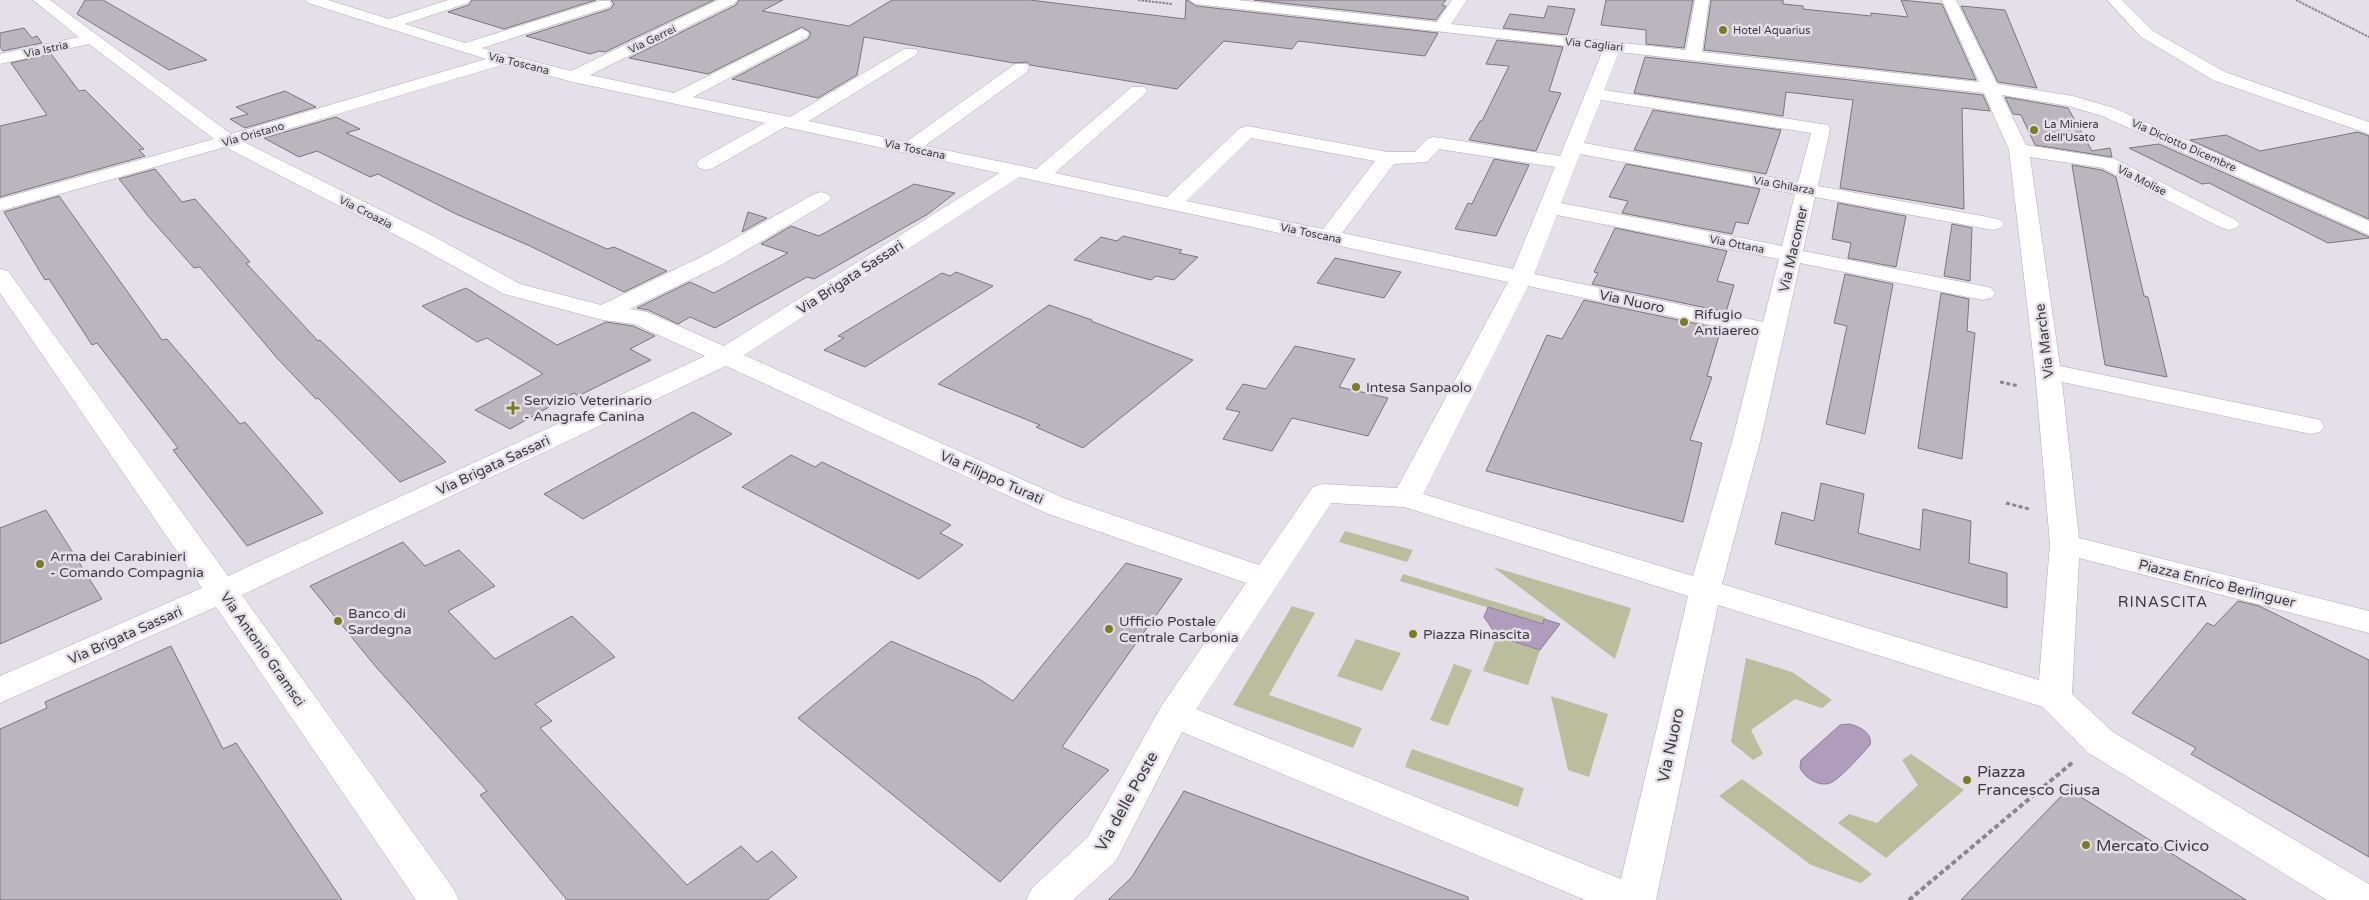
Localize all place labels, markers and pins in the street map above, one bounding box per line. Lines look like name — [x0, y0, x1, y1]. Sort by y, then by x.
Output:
marker: Hotel Aquarius — [1717, 24, 1729, 36]
place label: Hotel Aquarius — [1733, 24, 1811, 37]
place label: La Miniera dell'Usato — [2044, 118, 2099, 144]
marker: La Miniera dell'Usato — [2028, 124, 2040, 136]
place label: Rifugio Antiaereo — [1694, 306, 1759, 339]
marker: Rifugio Antiaereo — [1678, 316, 1690, 328]
place label: Intesa Sanpaolo — [1366, 379, 1472, 396]
marker: Intesa Sanpaolo — [1350, 381, 1362, 393]
place label: Servizio Veterinario - Anagrafe Canina — [524, 392, 652, 425]
marker: Servizio Veterinario - Anagrafe Canina — [506, 401, 520, 415]
place label: Arma dei Carabinieri - Comando Compagnia — [50, 548, 204, 581]
marker: Arma dei Carabinieri - Comando Compagnia — [34, 558, 46, 570]
place label: Banco di Sardegna — [348, 605, 412, 638]
place label: Ufficio Postale Centrale Carbonia — [1119, 613, 1239, 646]
marker: Banco di Sardegna — [332, 615, 344, 627]
marker: Ufficio Postale Centrale Carbonia — [1103, 623, 1115, 635]
place label: Piazza Rinascita — [1423, 626, 1530, 643]
marker: Piazza Rinascita — [1407, 628, 1419, 640]
place label: Piazza Francesco Ciusa — [1977, 762, 2100, 800]
marker: Piazza Francesco Ciusa — [1961, 774, 1973, 786]
place label: Mercato Civico — [2096, 836, 2209, 856]
marker: Mercato Civico — [2080, 839, 2092, 851]

